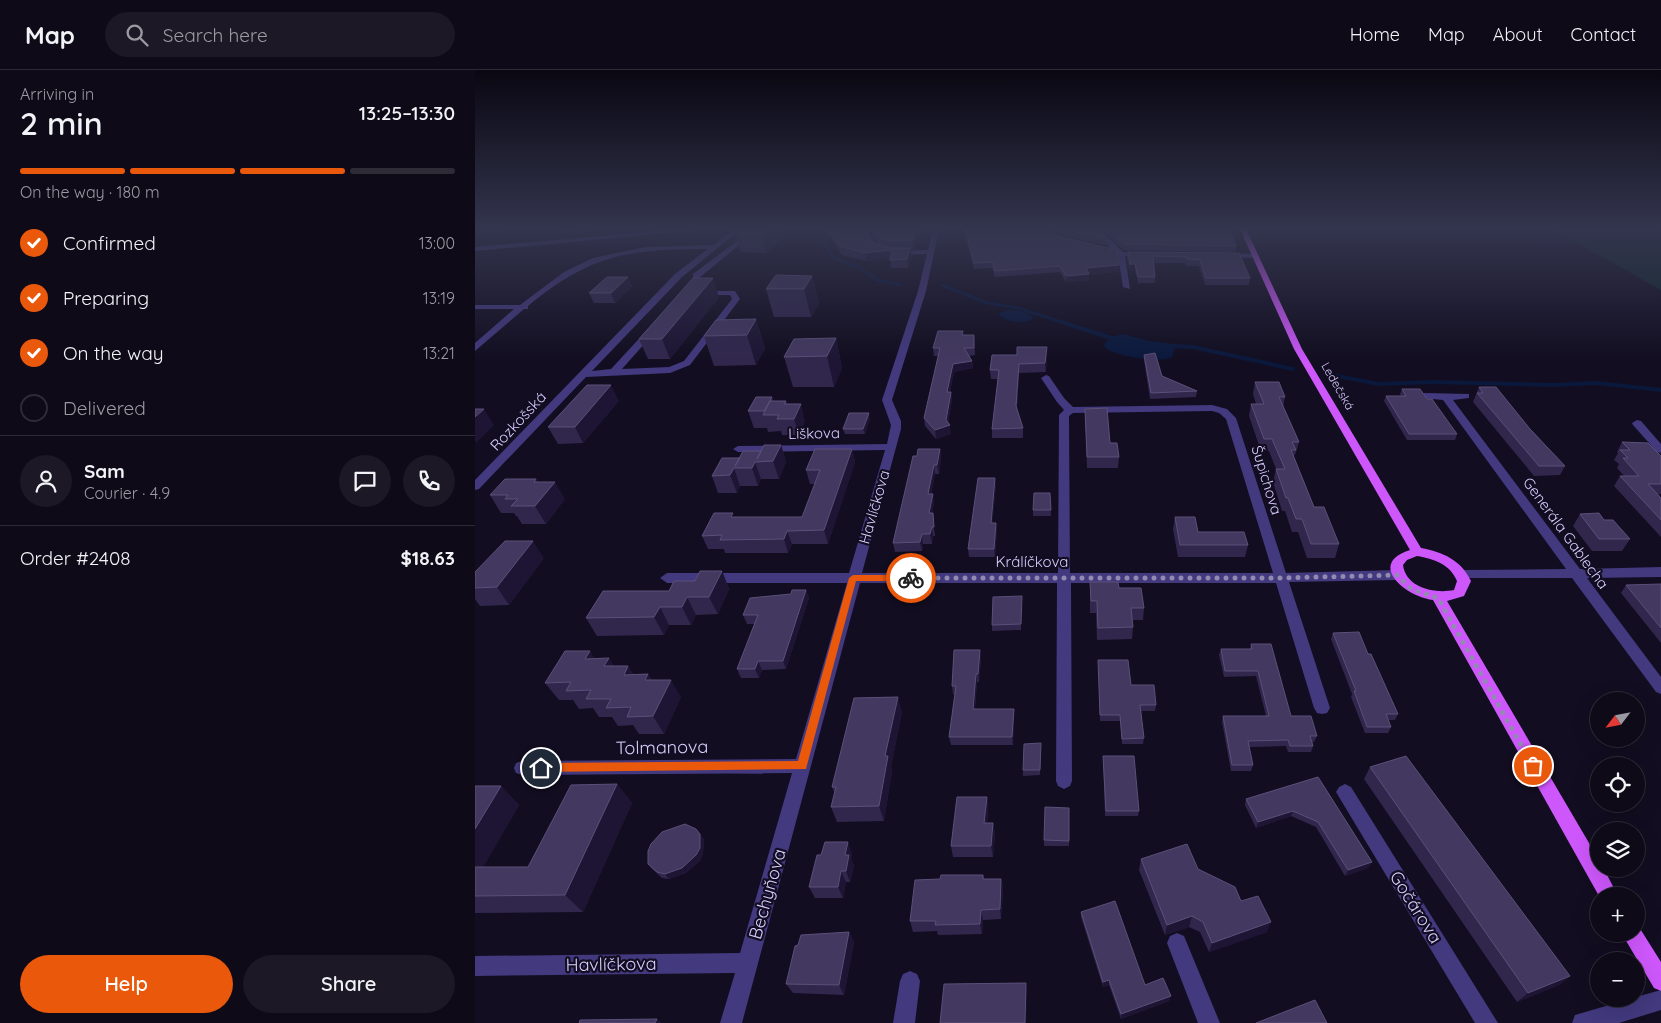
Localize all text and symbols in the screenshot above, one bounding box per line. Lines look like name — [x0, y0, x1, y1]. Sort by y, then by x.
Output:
search box — [105, 12, 455, 57]
text: Map — [25, 20, 75, 50]
icon: search — [123, 21, 151, 49]
text: Search here — [163, 23, 268, 47]
text: Home — [1350, 23, 1400, 46]
text: Map — [1428, 23, 1465, 46]
text: About — [1493, 23, 1543, 46]
text: Contact — [1571, 23, 1636, 46]
text: Arriving in — [20, 84, 94, 104]
text: 13:25–13:30 — [359, 101, 455, 125]
text: 2 min — [20, 103, 103, 143]
text: On the way · 180 m — [20, 182, 160, 202]
icon: check — [20, 229, 48, 257]
text: Confirmed — [63, 231, 156, 255]
text: 13:00 — [419, 233, 455, 253]
icon: check — [20, 284, 48, 312]
text: Preparing — [63, 286, 149, 310]
text: 13:19 — [423, 288, 455, 308]
icon: check — [20, 339, 48, 367]
text: On the way — [63, 341, 164, 365]
text: 13:21 — [423, 343, 455, 363]
street label: Ledečská — [1318, 359, 1358, 413]
street label: Rozkošská — [486, 387, 550, 455]
text: Delivered — [63, 396, 146, 420]
street label: Liškova — [788, 423, 840, 443]
street label: Šupichova — [1247, 443, 1287, 517]
button: person — [20, 455, 72, 507]
button: chat — [339, 455, 391, 507]
button: phone — [403, 455, 455, 507]
text: Sam — [84, 459, 125, 483]
street label: Havlíčkova — [854, 468, 894, 546]
street label: Generála Gablecha — [1519, 473, 1613, 593]
text: Courier · 4.9 — [84, 483, 170, 503]
text: Order #2408 — [20, 546, 130, 570]
text: $18.63 — [400, 546, 455, 570]
street label: Králíčkova — [996, 552, 1068, 571]
courier — [886, 553, 936, 603]
icon: bike — [897, 564, 925, 592]
north arrow — [1590, 692, 1645, 748]
map controls — [1590, 692, 1645, 1007]
street label: Tolmanova — [615, 735, 709, 759]
pin — [1512, 745, 1554, 787]
pin — [520, 747, 562, 789]
icon: bag — [1519, 752, 1547, 780]
icon: home — [527, 754, 555, 782]
button: locate — [1590, 757, 1645, 812]
button: layers — [1590, 822, 1645, 877]
street label: Bechyňova — [743, 846, 791, 942]
street label: Gočárova — [1385, 866, 1447, 948]
button: + — [1590, 887, 1645, 942]
street label: Havlíčkova — [565, 952, 657, 976]
button: − — [1590, 952, 1645, 1007]
button: Help — [20, 955, 233, 1013]
button: Share — [243, 955, 455, 1013]

